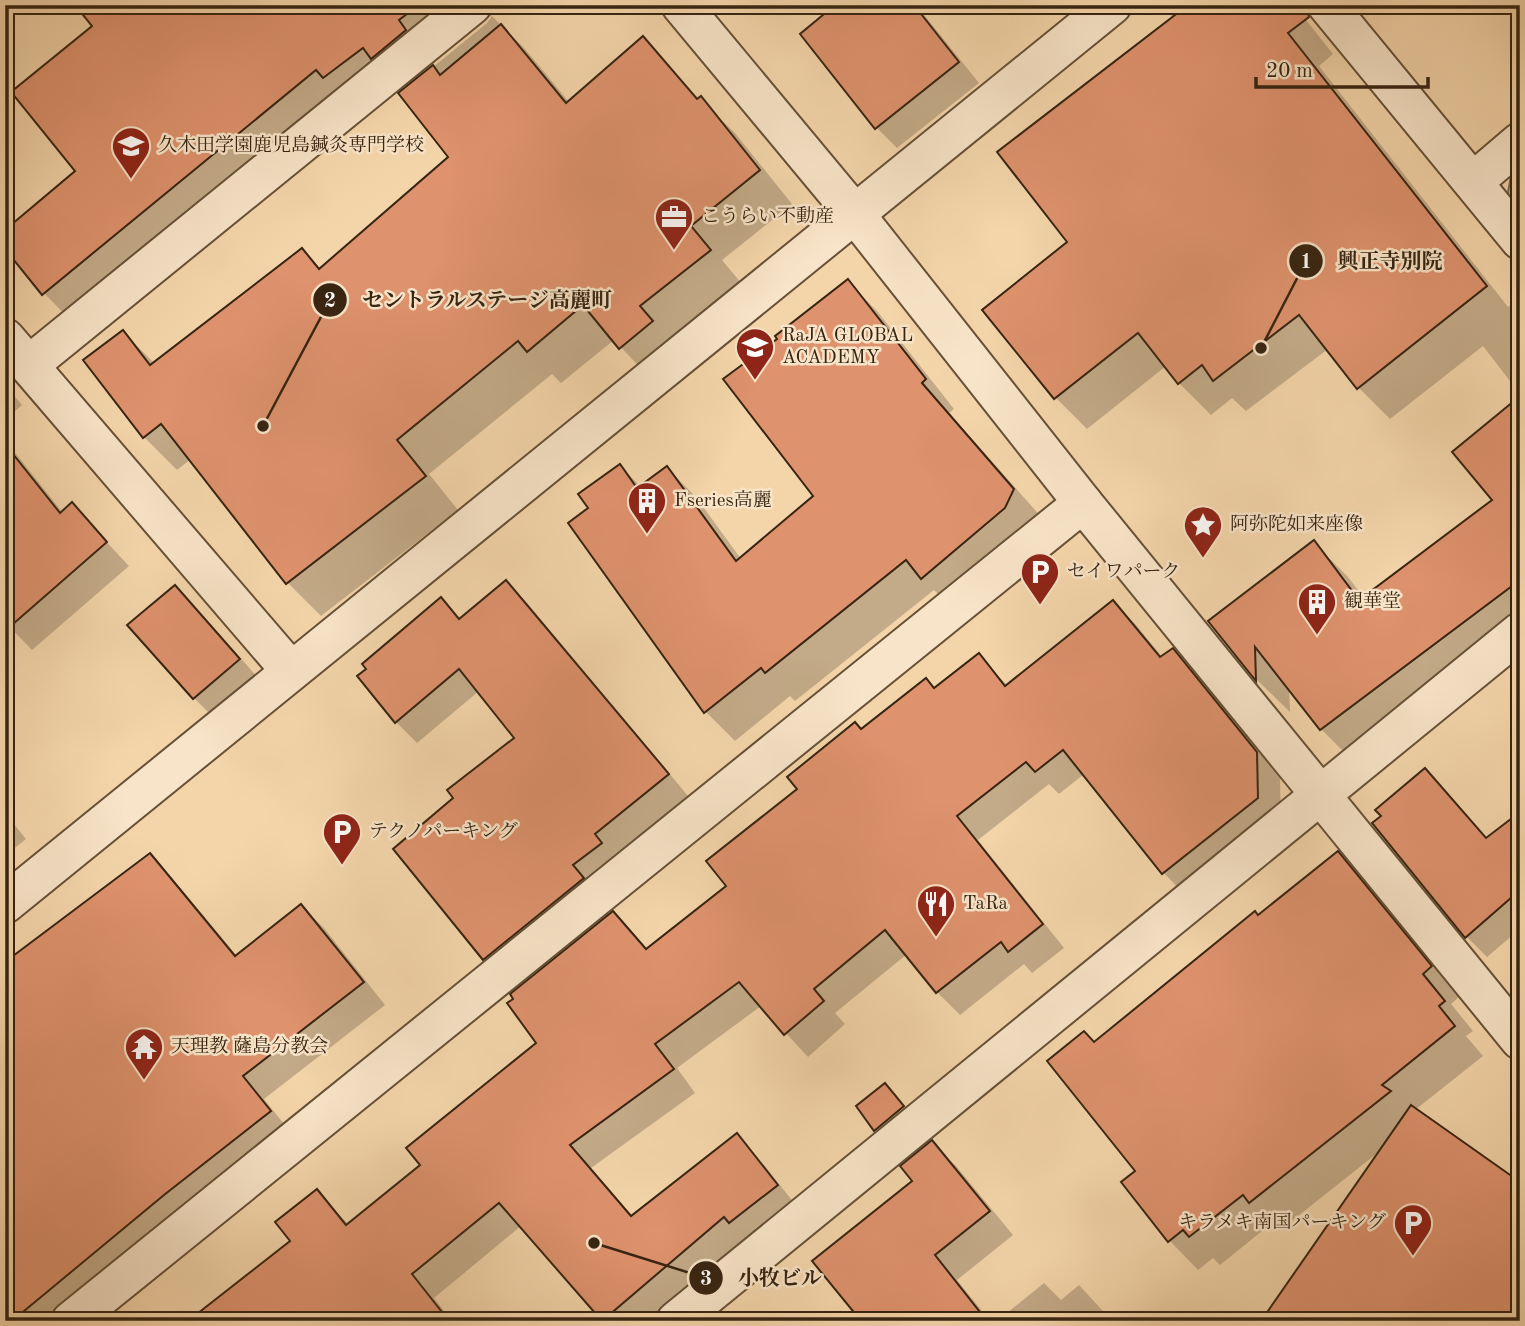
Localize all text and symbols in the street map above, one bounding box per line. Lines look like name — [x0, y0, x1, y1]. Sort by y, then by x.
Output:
scale bar — [1256, 46, 1427, 90]
text: 20 m — [1266, 61, 1313, 82]
school or university icon: 久木田学園鹿児島鍼灸専門学校 — [110, 125, 152, 180]
place label: 久木田学園鹿児島鍼灸専門学校 — [158, 134, 424, 156]
office icon: こうらい不動産 — [653, 196, 695, 251]
place label: こうらい不動産 — [701, 206, 834, 227]
callout: 興正寺別院 — [1289, 240, 1457, 282]
text: 興正寺別院 — [1338, 249, 1443, 273]
text: 1 — [1300, 252, 1312, 273]
callout: セントラルステージ高麗町 — [312, 279, 627, 321]
text: セントラルステージ高麗町 — [362, 288, 612, 312]
text: 2 — [324, 291, 336, 312]
school or university icon: RaJA GLOBAL ACADEMY — [734, 326, 776, 381]
place label: RaJA GLOBAL ACADEMY — [782, 327, 913, 368]
building icon: Fseries高麗 — [626, 480, 668, 535]
place label: Fseries高麗 — [674, 490, 772, 511]
place icon: 阿弥陀如来座像 — [1182, 504, 1224, 559]
place label: 阿弥陀如来座像 — [1230, 514, 1363, 535]
parking icon: セイワパーク — [1019, 551, 1061, 606]
place label: セイワパーク — [1067, 562, 1180, 582]
building icon: 観華堂 — [1296, 581, 1338, 636]
place label: 観華堂 — [1344, 591, 1401, 612]
parking icon: テクノパーキング — [321, 811, 363, 866]
place label: テクノパーキング — [369, 821, 518, 842]
restaurant icon: TaRa — [915, 883, 957, 938]
place label: TaRa — [963, 895, 1009, 914]
temple icon: 天理教 薩島分教会 — [123, 1026, 165, 1081]
place label: 天理教 薩島分教会 — [171, 1035, 328, 1057]
parking icon: キラメキ南国パーキング — [1392, 1202, 1434, 1257]
place label: キラメキ南国パーキング — [1178, 1211, 1386, 1233]
callout: 小牧ビル — [689, 1257, 836, 1299]
text: 小牧ビル — [738, 1267, 822, 1290]
text: 3 — [700, 1269, 712, 1290]

